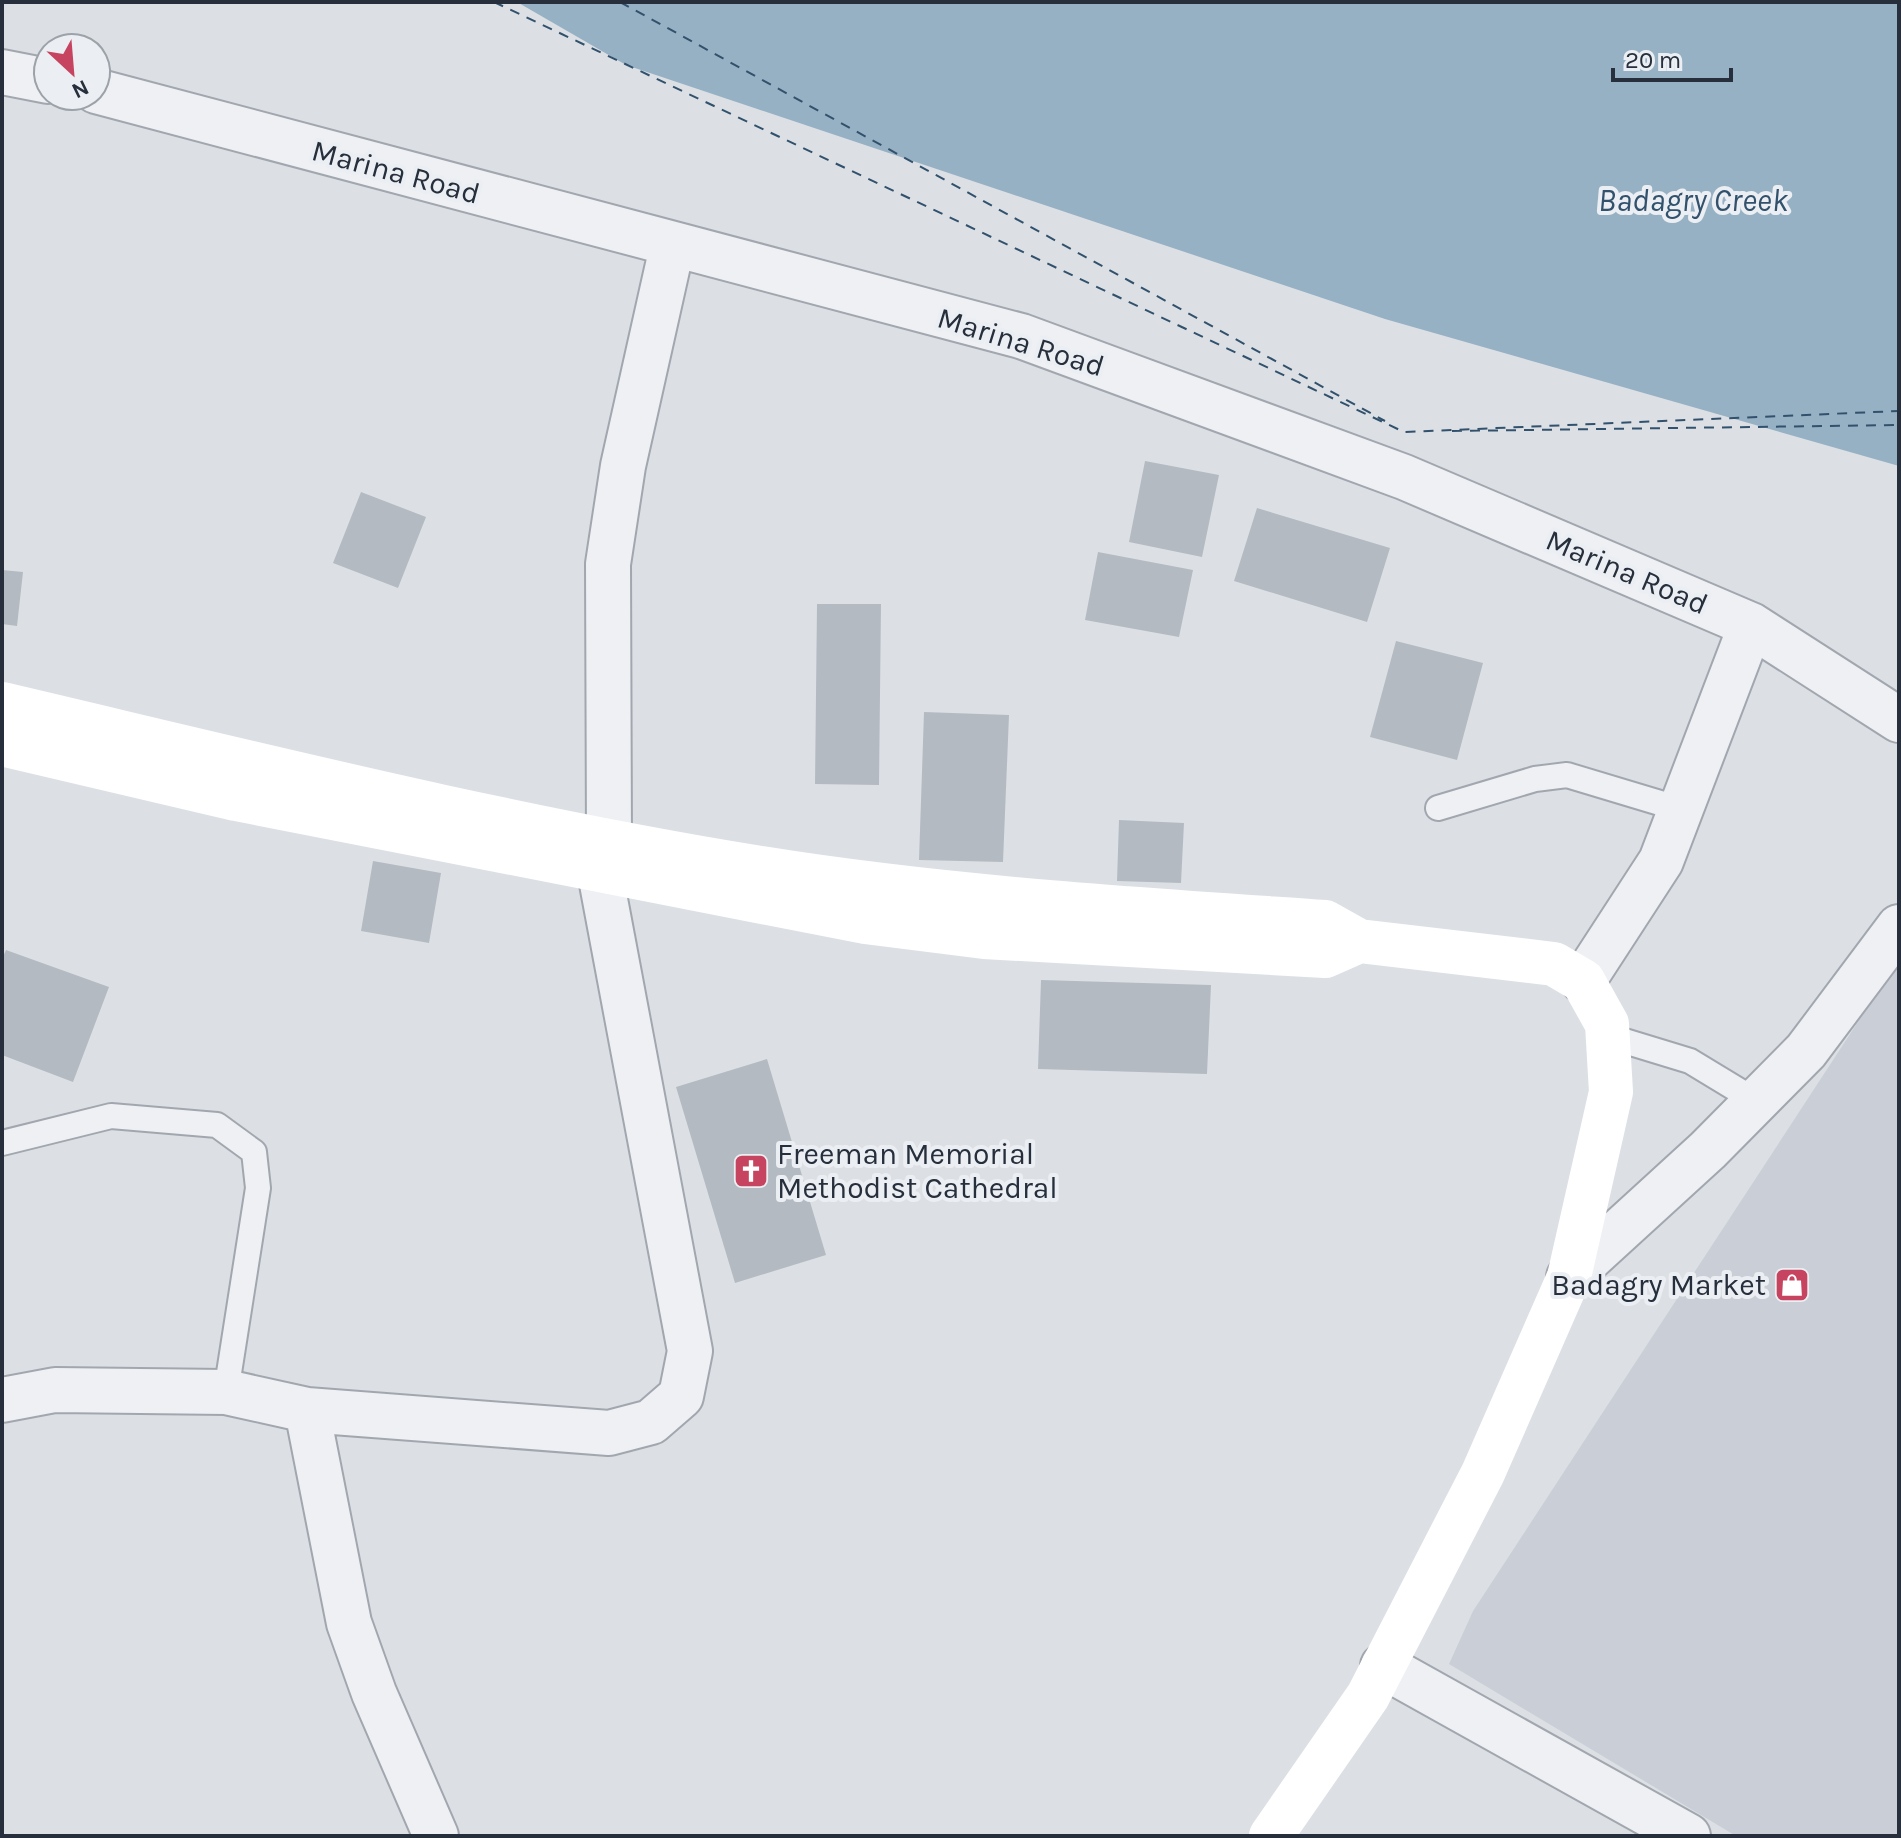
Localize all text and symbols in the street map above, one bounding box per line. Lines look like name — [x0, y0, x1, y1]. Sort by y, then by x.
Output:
north arrow — [32, 32, 112, 112]
scale bar — [1613, 32, 1731, 82]
text: 20 m — [1625, 46, 1681, 74]
text: N — [68, 74, 93, 104]
street label: Marina Road — [308, 132, 484, 212]
water label: Badagry Creek — [1598, 182, 1789, 219]
street label: Marina Road — [933, 300, 1109, 384]
street label: Marina Road — [1541, 522, 1713, 622]
place label: Freeman Memorial Methodist Cathedral — [777, 1136, 1058, 1206]
church icon: Freeman Memorial Methodist Cathedral — [732, 1152, 770, 1190]
shop icon: Badagry Market — [1773, 1266, 1811, 1304]
place label: Badagry Market — [1551, 1267, 1766, 1303]

